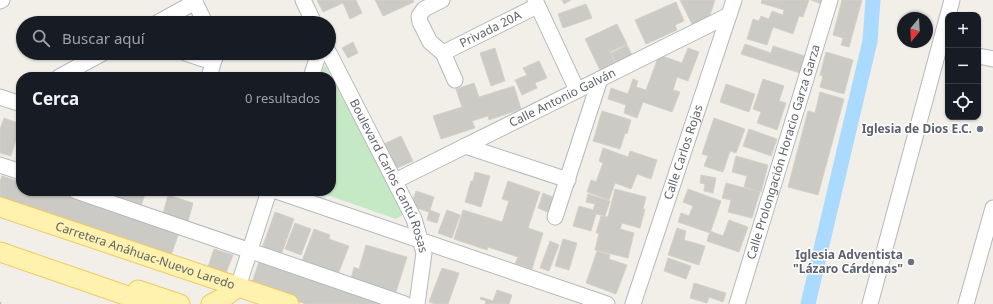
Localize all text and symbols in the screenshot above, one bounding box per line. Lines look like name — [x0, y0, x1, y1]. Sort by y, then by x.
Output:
street label: Privada 20A — [456, 6, 524, 51]
north arrow — [897, 12, 933, 48]
map controls — [945, 12, 981, 120]
button: + — [945, 12, 981, 48]
search box — [16, 16, 336, 60]
icon: search — [30, 27, 52, 49]
text: Buscar aquí — [62, 28, 145, 48]
street label: Calle Prolongación Horacio Garza Garza — [742, 42, 824, 261]
button: − — [945, 48, 981, 84]
street label: Calle Antonio Galván — [506, 64, 618, 131]
button: locate — [945, 84, 981, 120]
text: Cerca — [32, 87, 79, 110]
text: 0 resultados — [245, 89, 320, 107]
street label: Boulevard Carlos Cantú Rosas — [346, 96, 432, 255]
street label: Calle Carlos Rojas — [659, 102, 707, 202]
place label: Iglesia de Dios E.C. — [862, 120, 972, 137]
marker: Iglesia de Dios E.C. — [975, 124, 985, 134]
street label: Carretera Anáhuac-Nuevo Laredo — [53, 217, 237, 293]
place label: Iglesia Adventista "Lázaro Cárdenas" — [793, 246, 903, 277]
marker: Iglesia Adventista "Lázaro Cárdenas" — [906, 257, 916, 267]

